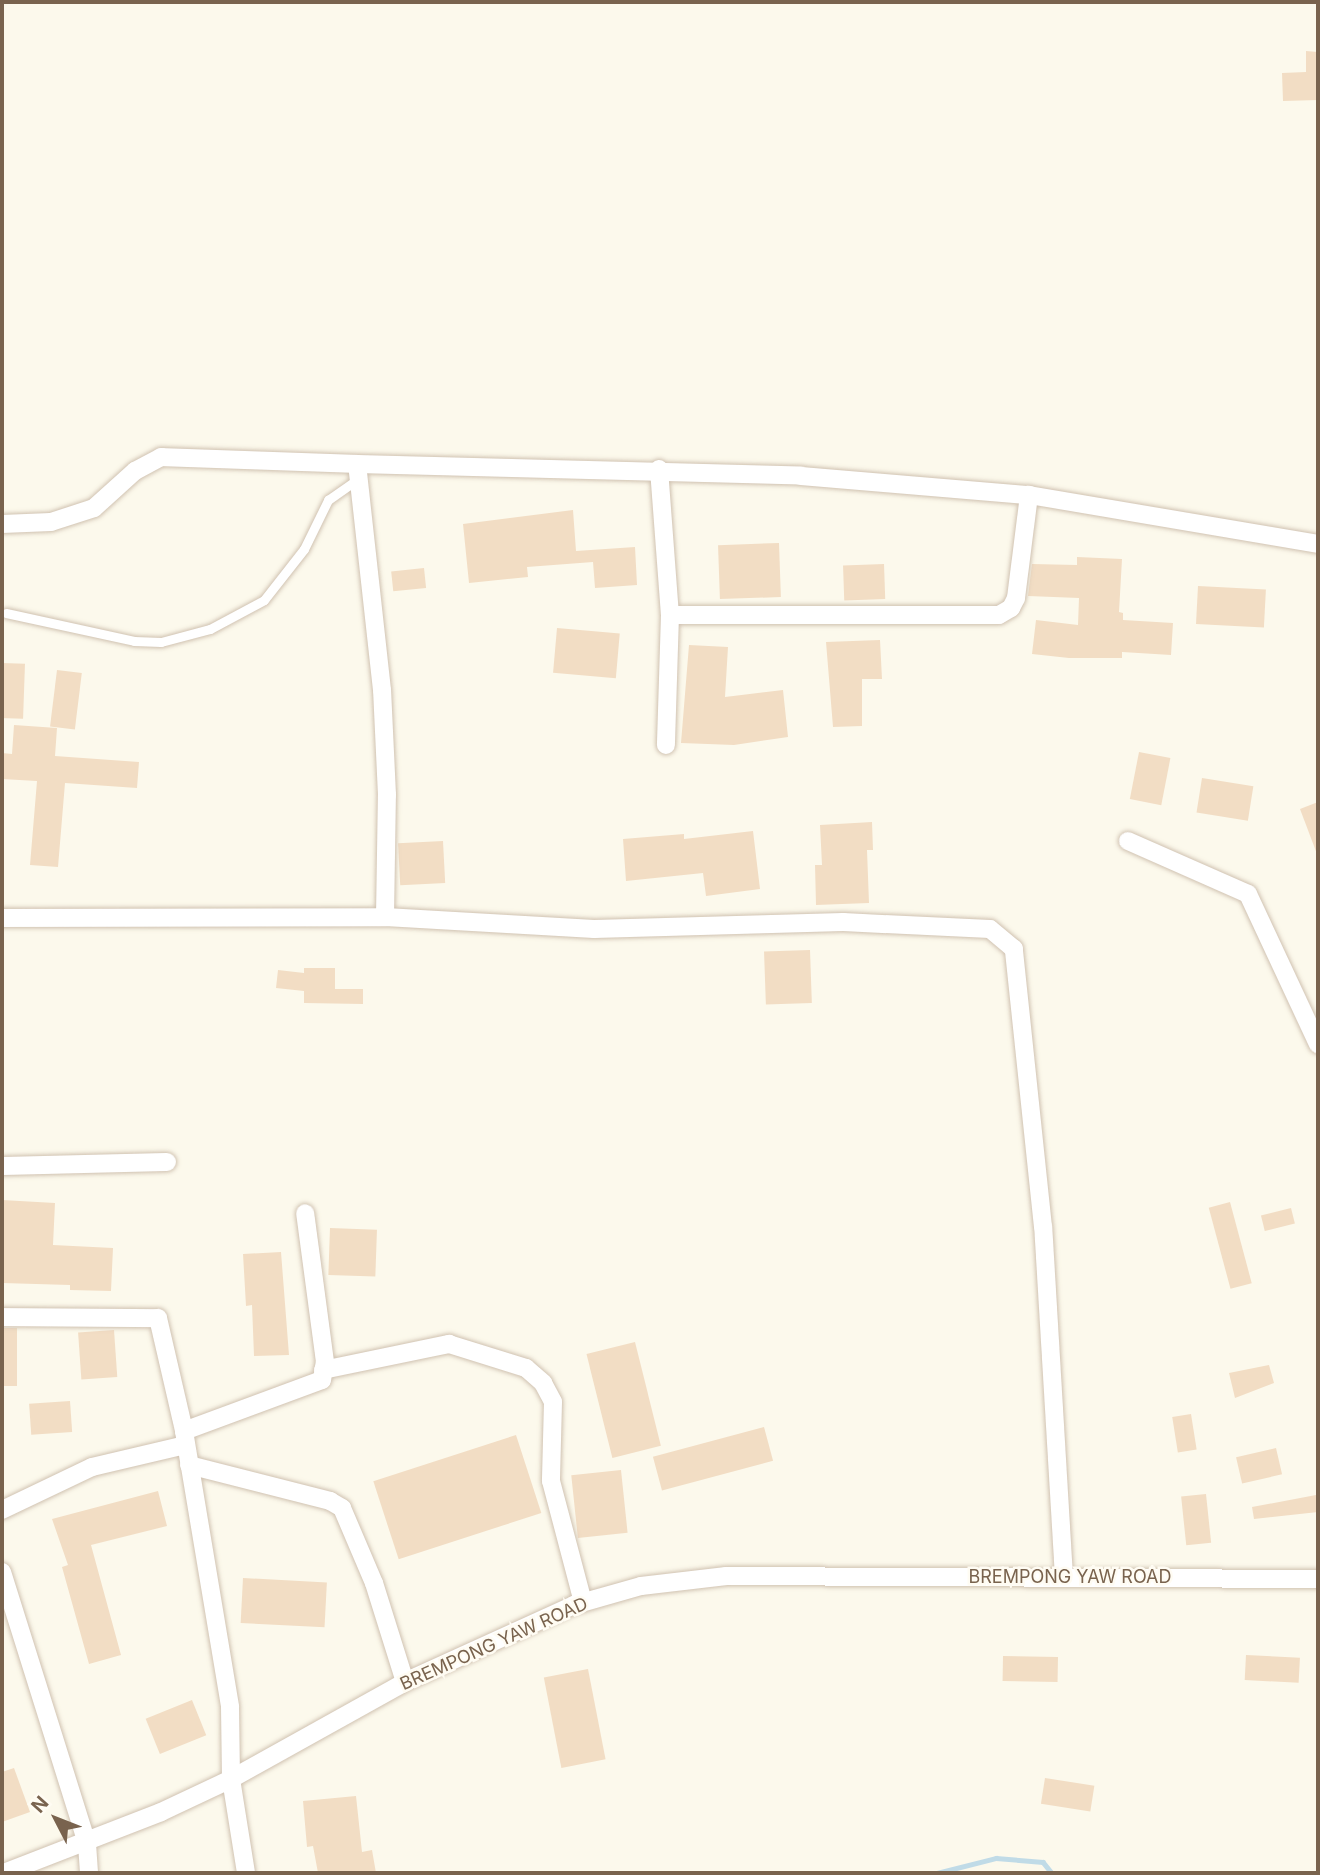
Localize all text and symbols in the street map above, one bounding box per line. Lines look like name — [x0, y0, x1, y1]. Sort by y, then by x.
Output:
street label: BREMPONG YAW ROAD — [969, 1566, 1171, 1588]
street label: BREMPONG YAW ROAD — [397, 1593, 591, 1695]
north arrow — [21, 1784, 91, 1854]
text: N — [27, 1792, 53, 1818]

